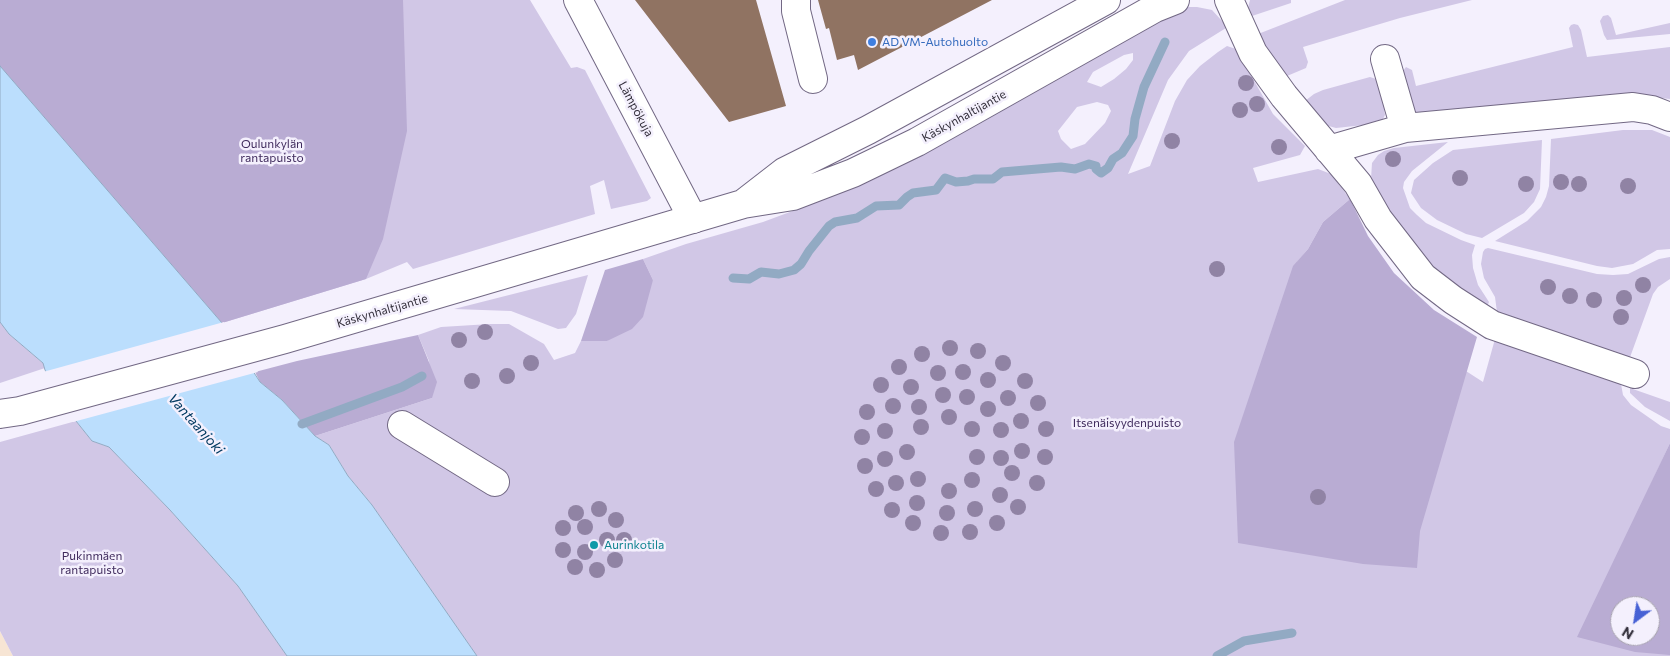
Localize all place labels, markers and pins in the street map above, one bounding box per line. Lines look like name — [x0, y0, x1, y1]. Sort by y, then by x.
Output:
place label: AD VM-Autohuolto — [882, 35, 988, 49]
marker: AD VM-Autohuolto — [866, 36, 878, 48]
place label: Aurinkotila — [604, 538, 664, 552]
marker: Aurinkotila — [588, 539, 600, 551]

